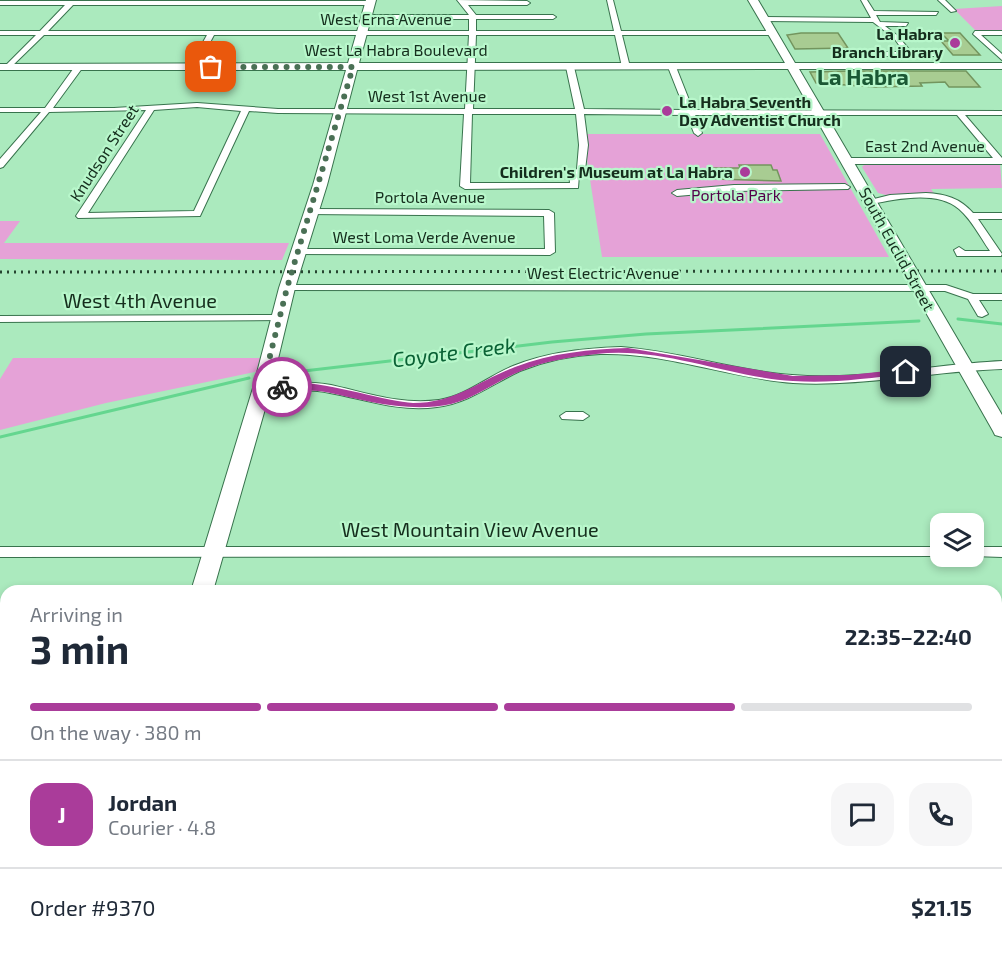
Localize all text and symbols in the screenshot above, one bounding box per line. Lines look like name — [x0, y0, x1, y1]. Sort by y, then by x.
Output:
street label: West Erna Avenue — [320, 9, 452, 28]
place label: La Habra Branch Library — [832, 24, 943, 62]
marker: La Habra Branch Library — [948, 36, 962, 50]
street label: West La Habra Boulevard — [304, 40, 488, 59]
pin — [185, 41, 236, 92]
icon: bag — [194, 50, 227, 83]
district label: La Habra — [817, 63, 909, 89]
street label: West 1st Avenue — [368, 86, 486, 105]
place label: La Habra Seventh Day Adventist Church — [679, 92, 841, 130]
street label: Knudson Street — [65, 101, 142, 205]
marker: La Habra Seventh Day Adventist Church — [660, 104, 674, 118]
street label: East 2nd Avenue — [865, 136, 985, 155]
place label: Children's Museum at La Habra — [500, 162, 733, 181]
marker: Children's Museum at La Habra — [738, 165, 752, 179]
street label: South Euclid Street — [856, 184, 939, 314]
park label: Portola Park — [691, 185, 781, 204]
street label: Portola Avenue — [375, 187, 485, 206]
street label: West Loma Verde Avenue — [332, 227, 516, 246]
street label: West Electric Avenue — [527, 263, 679, 282]
street label: West 4th Avenue — [63, 288, 217, 312]
water label: Coyote Creek — [391, 332, 517, 372]
pin — [880, 346, 931, 397]
icon: home — [889, 355, 922, 388]
courier — [252, 357, 312, 417]
icon: bike — [266, 371, 299, 404]
map controls — [930, 513, 984, 567]
button: layers — [930, 513, 984, 567]
street label: West Mountain View Avenue — [341, 517, 599, 541]
text: Arriving in — [30, 602, 123, 626]
text: 22:35–22:40 — [845, 623, 972, 649]
text: 3 min — [30, 625, 129, 672]
text: On the way · 380 m — [30, 720, 202, 744]
button: chat — [831, 783, 894, 846]
button: phone — [909, 783, 972, 846]
text: Jordan — [108, 789, 177, 815]
text: J — [57, 801, 66, 827]
text: Courier · 4.8 — [108, 815, 216, 839]
text: Order #9370 — [30, 894, 155, 920]
text: $21.15 — [911, 894, 972, 920]

